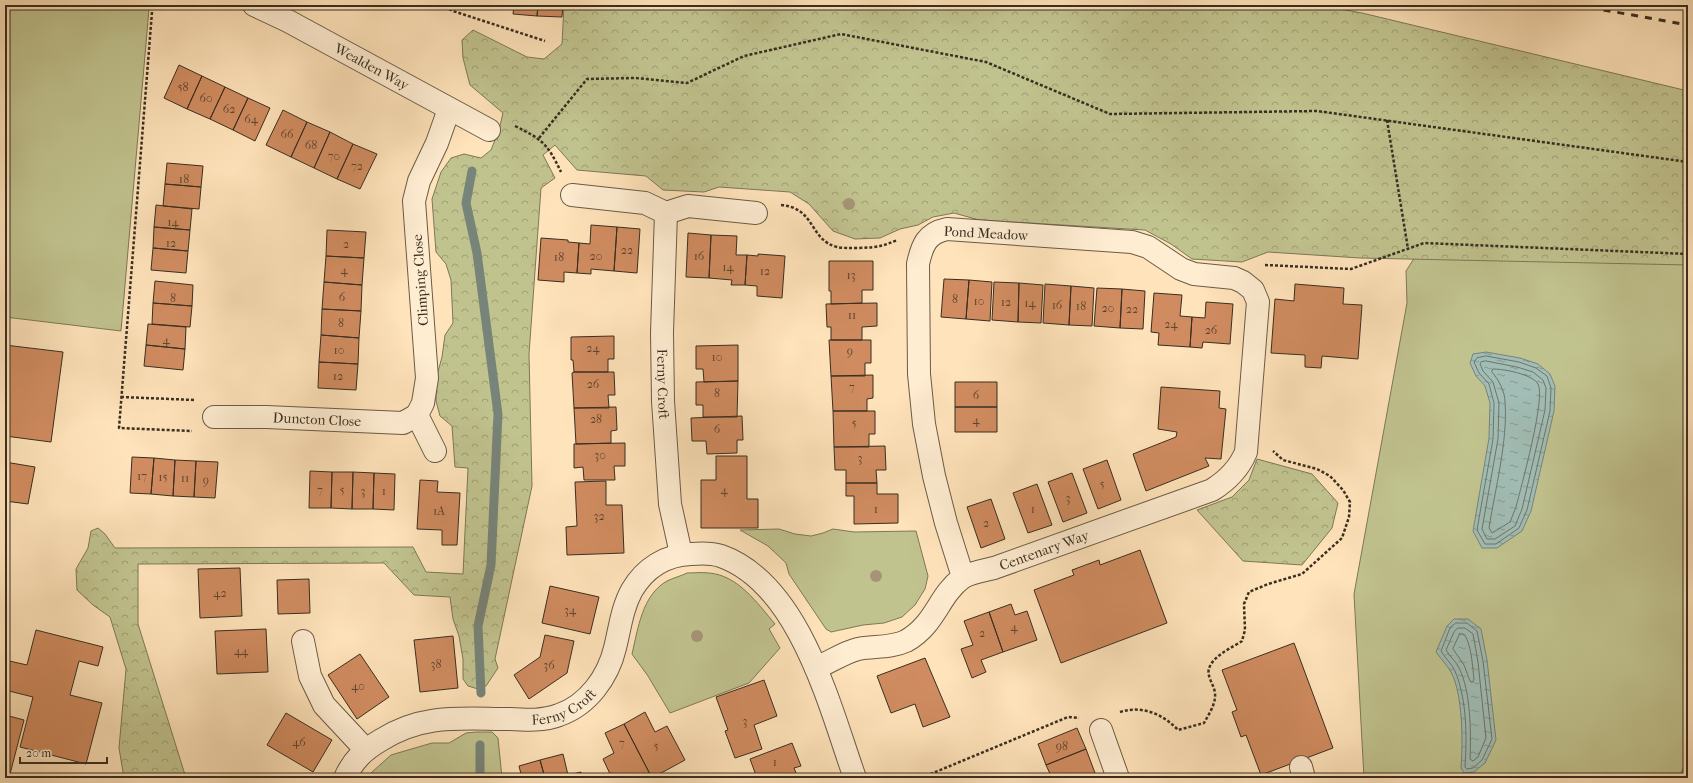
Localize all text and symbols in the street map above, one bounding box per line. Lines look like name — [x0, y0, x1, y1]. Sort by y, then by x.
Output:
street label: Wealden Way — [331, 39, 412, 94]
house number: 58 — [177, 80, 189, 94]
house number: 60 — [199, 91, 213, 105]
house number: 62 — [223, 102, 235, 116]
house number: 64 — [244, 112, 259, 126]
house number: 66 — [281, 127, 294, 141]
house number: 68 — [305, 138, 317, 152]
house number: 70 — [328, 149, 340, 163]
house number: 72 — [351, 159, 363, 173]
house number: 18 — [179, 172, 189, 186]
house number: 14 — [167, 215, 180, 229]
street label: Pond Meadow — [943, 223, 1029, 244]
street label: Climping Close — [409, 234, 432, 326]
house number: 12 — [166, 236, 176, 250]
house number: 2 — [343, 237, 349, 251]
house number: 22 — [621, 243, 633, 257]
house number: 20 — [590, 249, 602, 263]
house number: 16 — [694, 249, 705, 263]
house number: 18 — [554, 250, 564, 264]
house number: 14 — [722, 260, 735, 274]
house number: 4 — [340, 263, 348, 277]
house number: 12 — [760, 264, 770, 278]
house number: 13 — [846, 268, 856, 282]
house number: 6 — [339, 290, 346, 304]
house number: 8 — [170, 291, 176, 305]
house number: 8 — [952, 292, 958, 306]
house number: 10 — [974, 294, 984, 308]
house number: 12 — [1001, 295, 1011, 309]
house number: 14 — [1024, 296, 1037, 310]
house number: 16 — [1052, 298, 1063, 312]
house number: 18 — [1076, 299, 1086, 313]
house number: 20 — [1102, 301, 1114, 315]
house number: 22 — [1126, 302, 1138, 316]
house number: 11 — [848, 308, 856, 322]
house number: 8 — [338, 316, 344, 330]
house number: 24 — [1164, 317, 1179, 331]
house number: 26 — [1205, 323, 1218, 337]
house number: 4 — [162, 333, 170, 347]
house number: 24 — [586, 341, 601, 355]
house number: 10 — [334, 343, 344, 357]
house number: 9 — [847, 344, 853, 358]
street label: Ferny Croft — [653, 349, 672, 420]
house number: 10 — [712, 350, 722, 364]
house number: 12 — [333, 369, 343, 383]
house number: 26 — [587, 377, 600, 391]
house number: 7 — [849, 380, 855, 394]
house number: 8 — [714, 386, 720, 400]
house number: 6 — [973, 388, 980, 402]
street label: Duncton Close — [272, 409, 362, 430]
house number: 28 — [590, 412, 602, 426]
house number: 4 — [972, 413, 980, 427]
house number: 5 — [851, 416, 857, 430]
house number: 6 — [714, 422, 721, 436]
house number: 30 — [594, 448, 606, 462]
house number: 3 — [858, 451, 863, 465]
house number: 17 — [137, 469, 147, 483]
house number: 15 — [158, 470, 168, 484]
house number: 11 — [181, 471, 189, 485]
house number: 9 — [203, 473, 209, 487]
house number: 5 — [1099, 477, 1105, 491]
house number: 7 — [317, 483, 323, 497]
house number: 5 — [339, 483, 345, 497]
house number: 4 — [720, 483, 728, 497]
house number: 3 — [361, 484, 366, 498]
house number: 1 — [382, 484, 386, 498]
house number: 3 — [1066, 491, 1071, 505]
house number: 1 — [874, 502, 878, 516]
house number: 1 — [1031, 502, 1035, 516]
house number: 1A — [433, 504, 445, 518]
house number: 32 — [593, 509, 605, 523]
house number: 2 — [983, 516, 989, 530]
street label: Centenary Way — [997, 527, 1092, 574]
house number: 42 — [213, 586, 227, 600]
house number: 34 — [564, 603, 577, 617]
house number: 4 — [1010, 620, 1018, 634]
house number: 2 — [979, 626, 985, 640]
house number: 44 — [234, 644, 249, 658]
house number: 38 — [431, 657, 441, 671]
house number: 36 — [543, 658, 555, 672]
house number: 40 — [351, 679, 365, 693]
street label: Ferny Croft — [531, 686, 600, 729]
house number: 3 — [743, 714, 748, 728]
house number: 46 — [292, 735, 306, 749]
house number: 7 — [619, 736, 625, 750]
scale bar — [20, 739, 107, 765]
house number: 5 — [653, 739, 659, 753]
house number: 98 — [1056, 739, 1068, 753]
text: 20 m — [26, 746, 51, 760]
house number: 1 — [773, 755, 777, 769]

